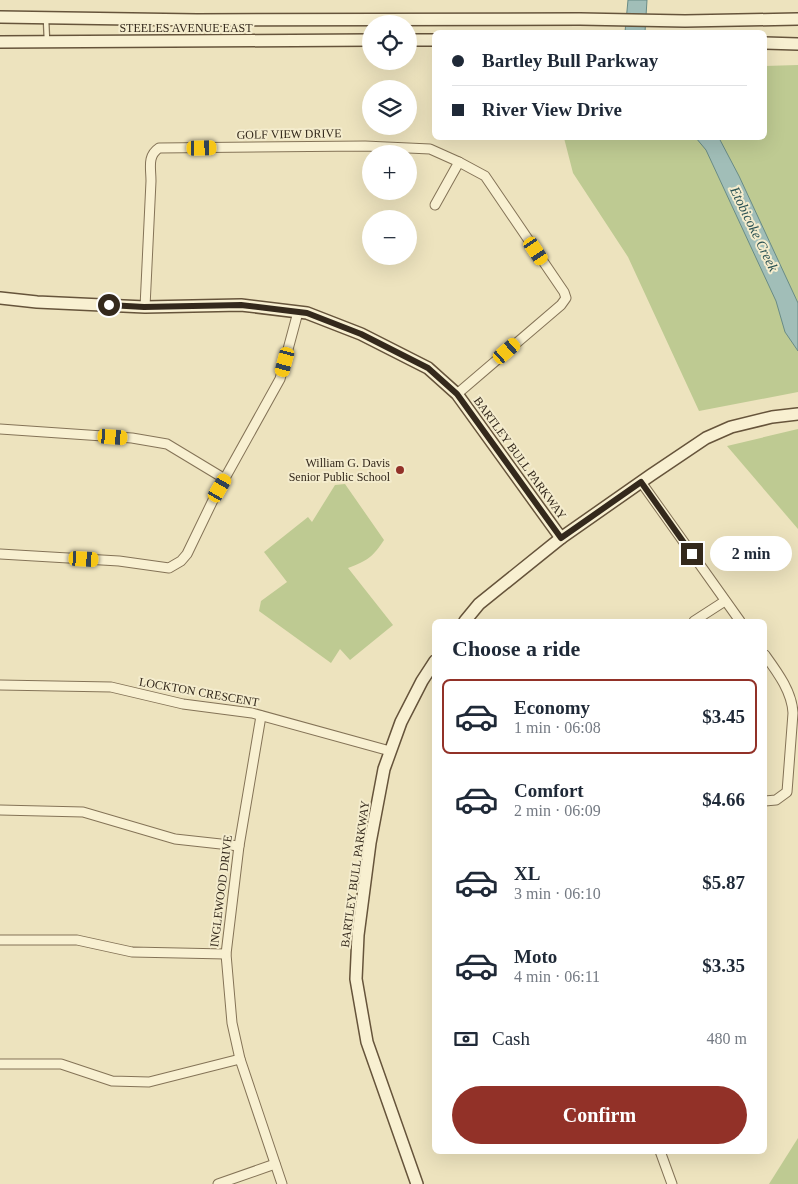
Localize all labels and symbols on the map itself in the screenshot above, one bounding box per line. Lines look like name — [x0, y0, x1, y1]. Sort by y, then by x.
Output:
street label: STEELES AVENUE EAST — [119, 21, 253, 35]
street label: GOLF VIEW DRIVE — [236, 126, 342, 142]
car — [186, 140, 217, 156]
water label: Etobicoke Creek — [727, 183, 781, 275]
car — [521, 234, 550, 268]
route start — [98, 294, 120, 316]
car — [490, 335, 523, 367]
car — [273, 346, 296, 378]
street label: BARTLEY BULL PARKWAY — [471, 394, 569, 522]
car — [97, 428, 128, 446]
place label: William G. Davis Senior Public School — [289, 456, 391, 484]
marker: William G. Davis Senior Public School — [394, 464, 406, 476]
car — [206, 471, 233, 505]
callout: 2 min — [710, 536, 792, 572]
route end — [681, 543, 703, 565]
car — [68, 551, 99, 567]
street label: LOCKTON CRESCENT — [138, 675, 261, 710]
street label: BARTLEY BULL PARKWAY — [338, 799, 372, 948]
street label: INGLEWOOD DRIVE — [207, 834, 235, 948]

